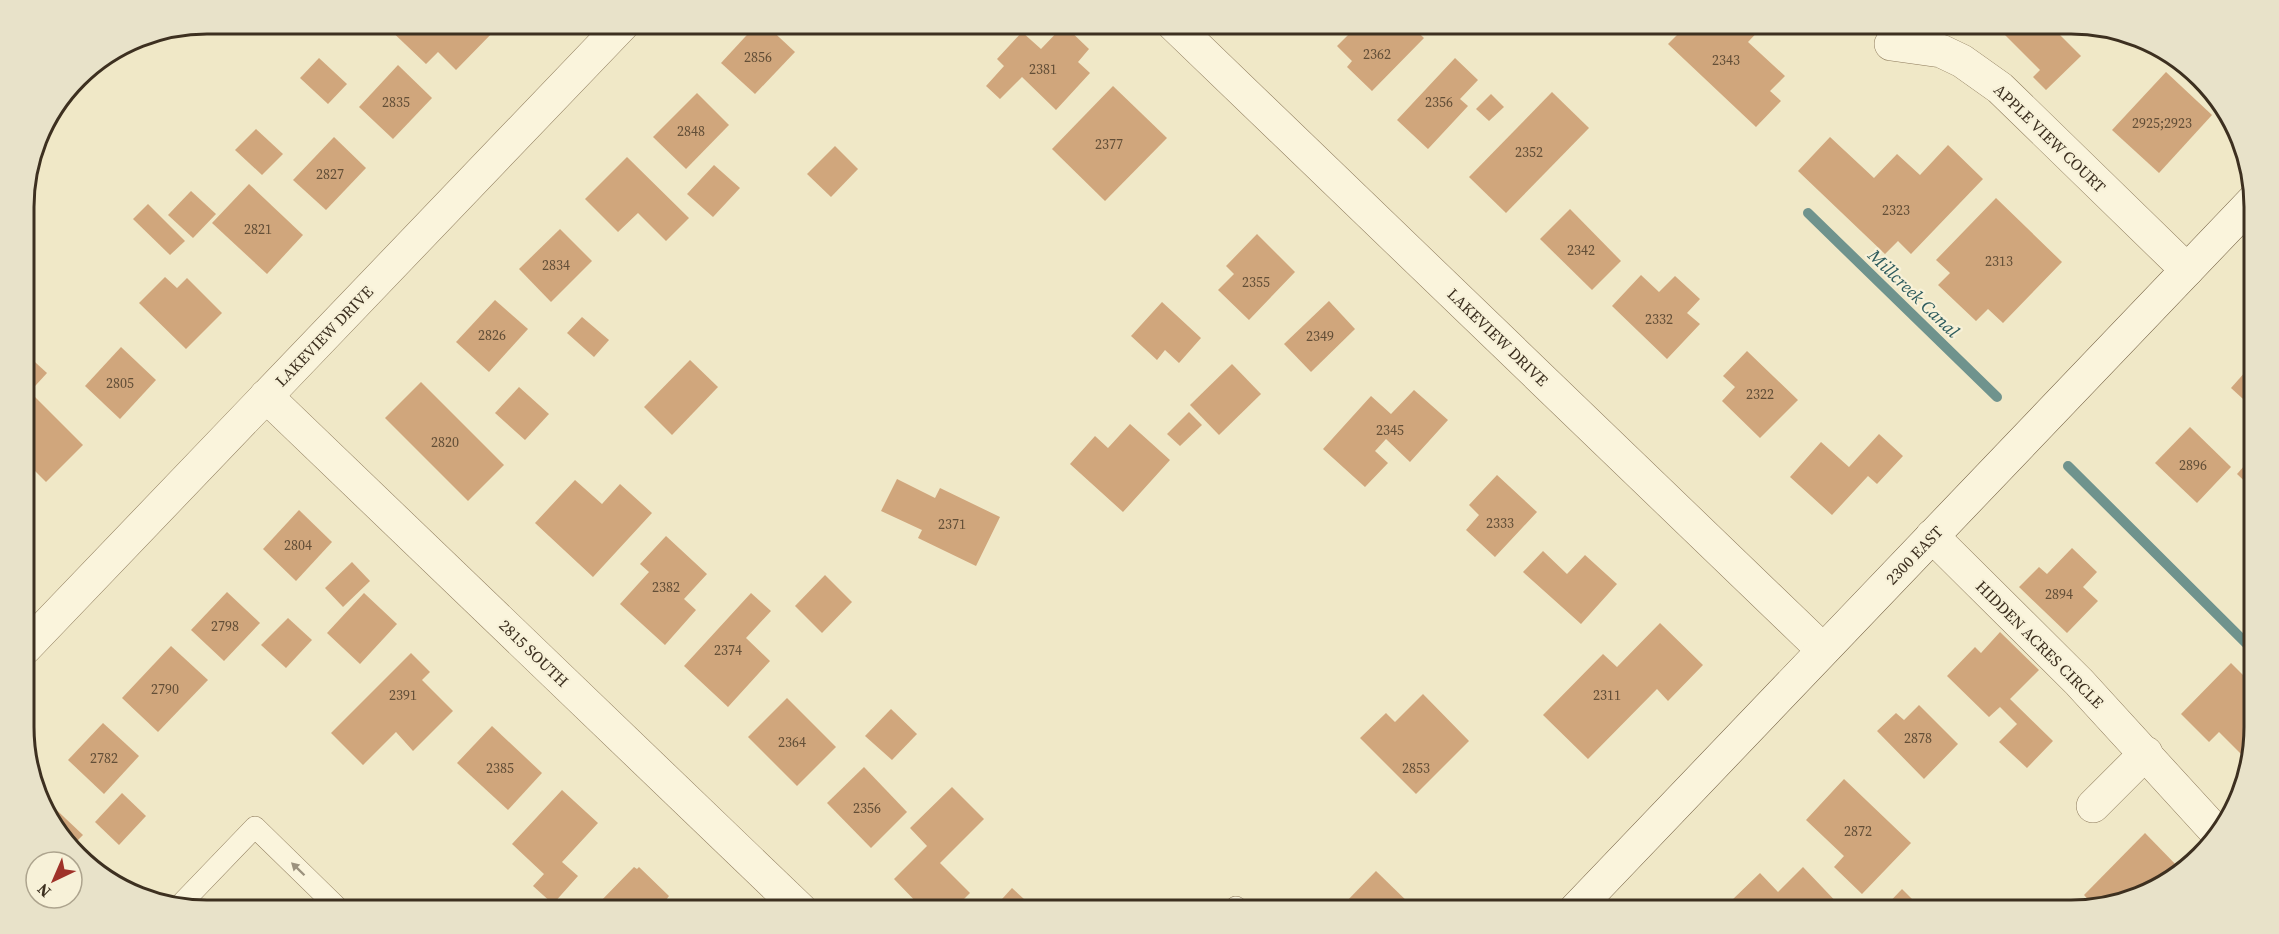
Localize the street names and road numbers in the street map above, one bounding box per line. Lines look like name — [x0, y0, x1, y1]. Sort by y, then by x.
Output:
street label: APPLE VIEW COURT — [1989, 79, 2111, 197]
street label: LAKEVIEW DRIVE — [270, 280, 378, 391]
street label: LAKEVIEW DRIVE — [1443, 283, 1554, 391]
street label: 2300 EAST — [1880, 521, 1948, 589]
street label: HIDDEN ACRES CIRCLE — [1971, 575, 2109, 713]
street label: 2815 SOUTH — [494, 614, 574, 692]

